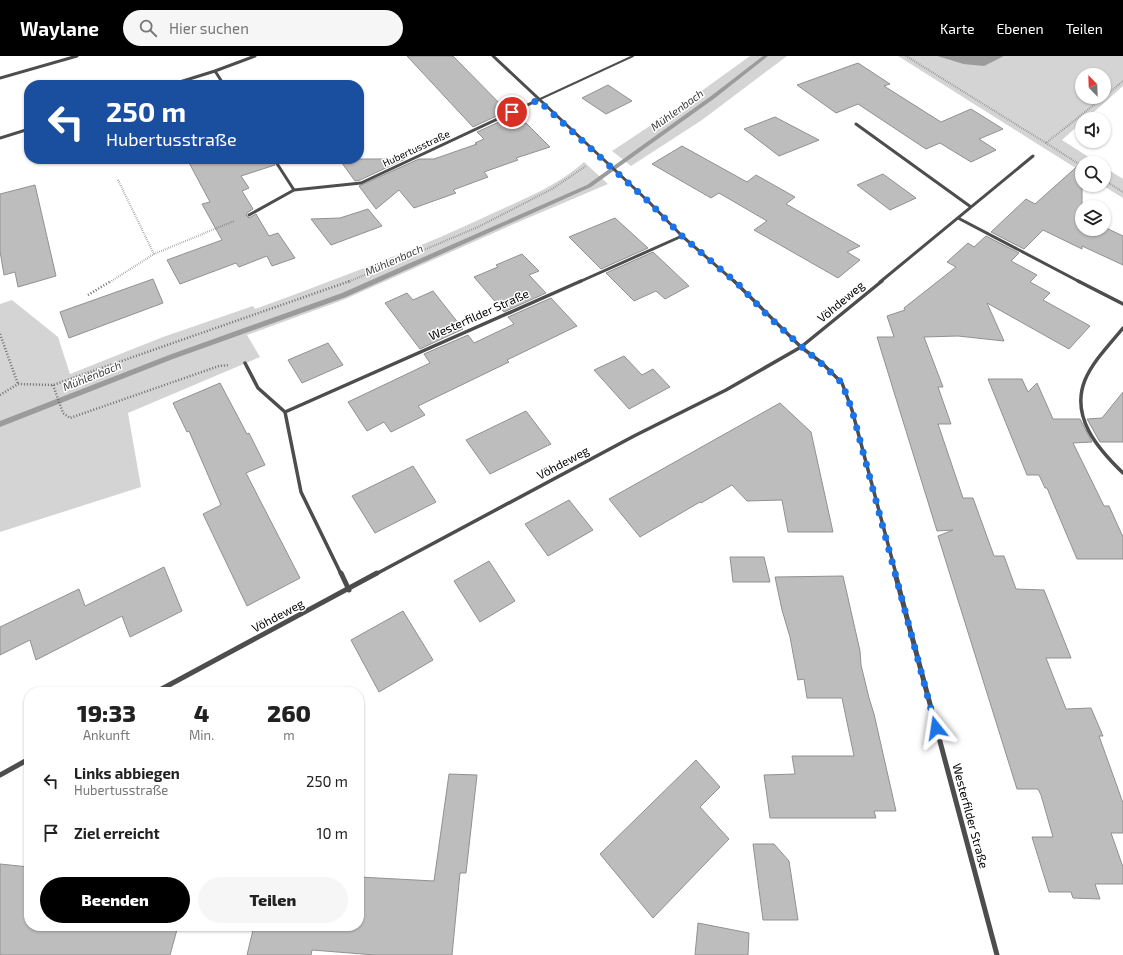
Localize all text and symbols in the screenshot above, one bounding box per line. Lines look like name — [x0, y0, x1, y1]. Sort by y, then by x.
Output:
search box — [123, 10, 403, 46]
text: Waylane — [20, 17, 99, 40]
icon: search — [137, 17, 159, 39]
text: Hier suchen — [169, 19, 249, 37]
text: Karte — [940, 20, 975, 37]
text: Ebenen — [997, 20, 1044, 37]
text: Teilen — [1066, 20, 1103, 37]
north arrow — [1075, 68, 1111, 104]
map controls — [1075, 68, 1111, 236]
water label: Mühlenbach — [648, 86, 706, 133]
text: 250 m — [106, 94, 186, 128]
pin — [495, 95, 529, 129]
icon: left — [40, 96, 92, 148]
icon: arrive — [501, 101, 523, 123]
button: sound — [1075, 112, 1111, 148]
street label: Hubertusstraße — [381, 127, 451, 169]
text: Hubertusstraße — [106, 128, 237, 150]
button: search — [1075, 156, 1111, 192]
button: layers — [1075, 200, 1111, 236]
water label: Mühlenbach — [363, 241, 425, 278]
street label: Vöhdeweg — [814, 277, 867, 325]
street label: Westerfilder Straße — [426, 286, 531, 342]
water label: Mühlenbach — [61, 358, 123, 393]
street label: Vöhdeweg — [534, 442, 591, 482]
street label: Vöhdeweg — [249, 595, 306, 635]
text: 19:33 — [77, 698, 136, 727]
text: 4 — [194, 698, 209, 727]
text: 260 — [267, 698, 311, 727]
position arrow — [915, 707, 957, 749]
text: Ankunft — [83, 727, 130, 743]
text: Min. — [189, 727, 214, 743]
text: m — [283, 727, 295, 743]
street label: Westerfilder Straße — [950, 762, 992, 870]
text: Links abbiegen — [74, 764, 180, 782]
icon: left — [40, 770, 62, 792]
text: 250 m — [306, 772, 348, 790]
text: Hubertusstraße — [74, 782, 168, 798]
icon: arrive — [40, 822, 62, 844]
text: Ziel erreicht — [74, 824, 160, 842]
text: 10 m — [316, 824, 348, 842]
button: Beenden — [40, 877, 190, 923]
button: Teilen — [198, 877, 348, 923]

